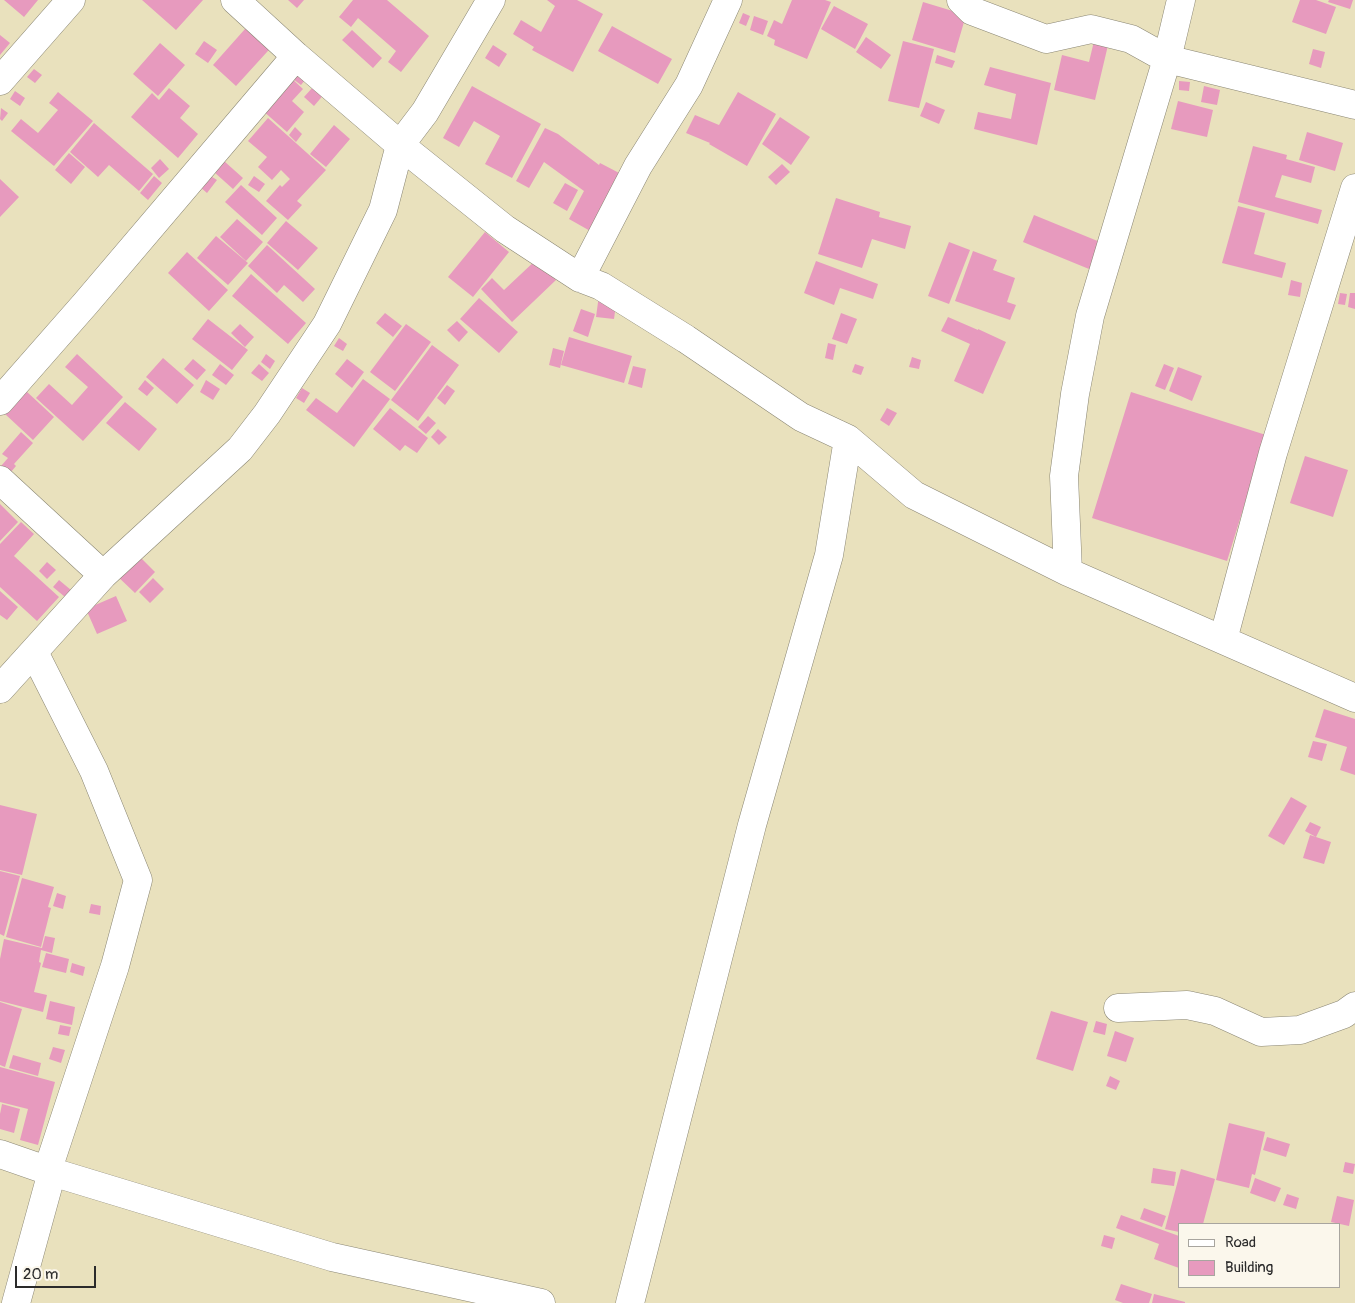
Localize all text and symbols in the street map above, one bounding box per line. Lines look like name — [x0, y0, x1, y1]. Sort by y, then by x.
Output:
legend — [1178, 1223, 1340, 1288]
text: Road — [1225, 1233, 1256, 1252]
scale bar — [18, 1256, 99, 1288]
text: Building — [1225, 1258, 1273, 1277]
text: 20 m — [23, 1265, 58, 1284]

